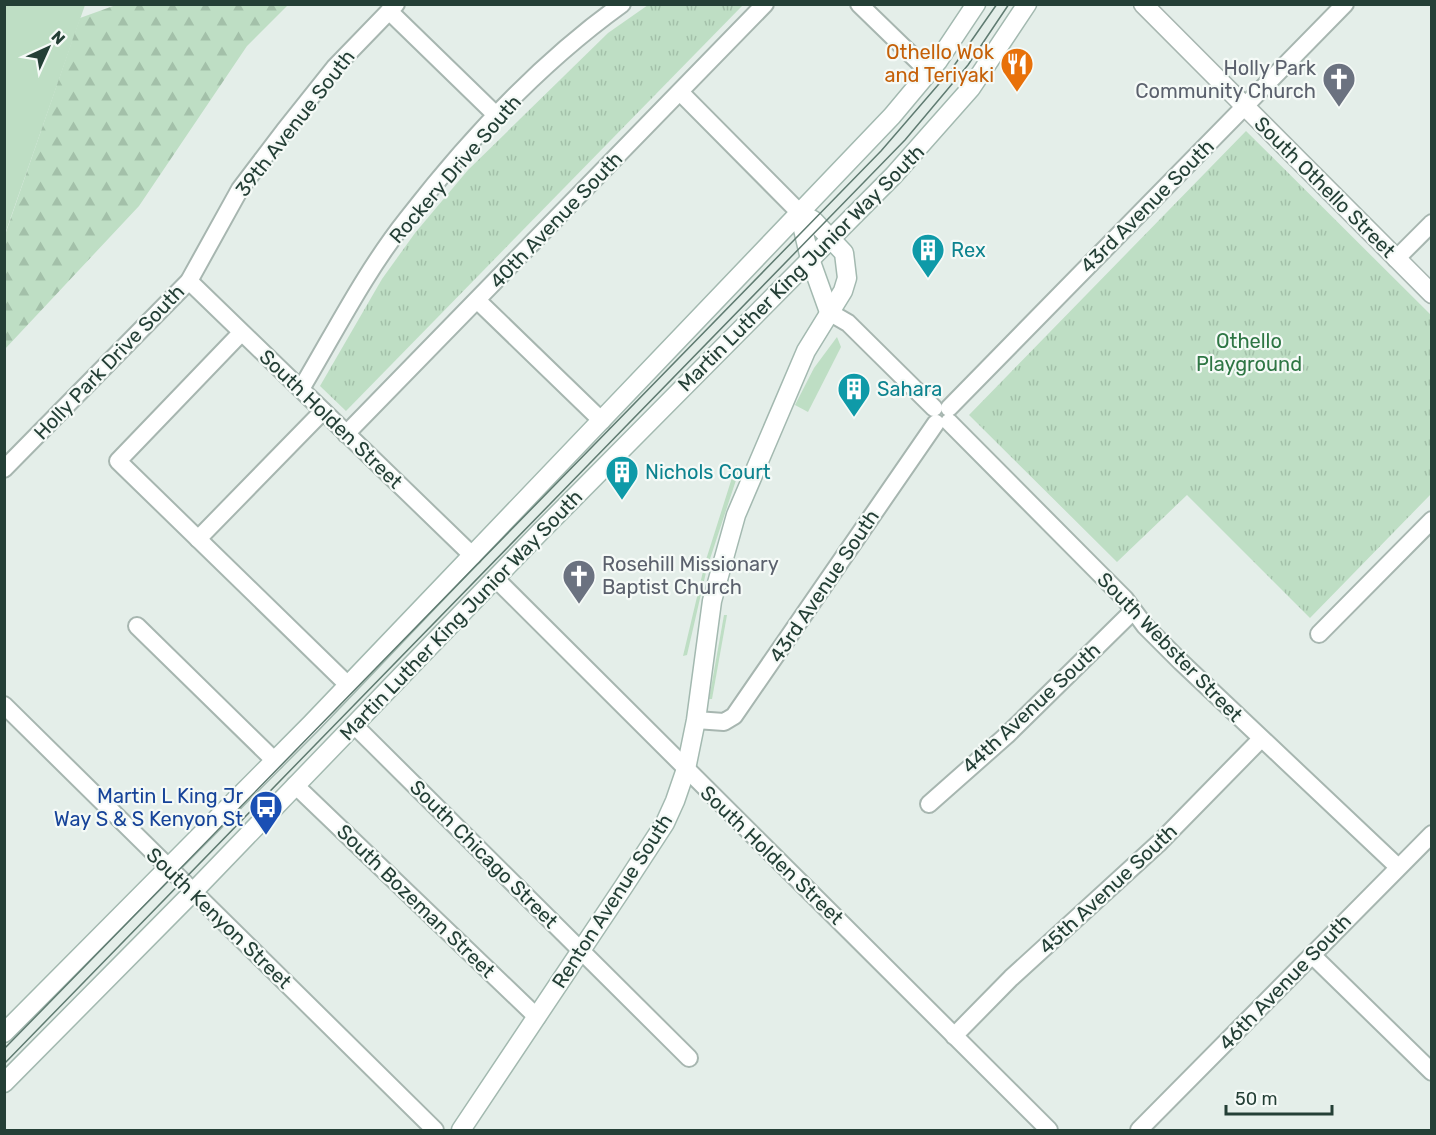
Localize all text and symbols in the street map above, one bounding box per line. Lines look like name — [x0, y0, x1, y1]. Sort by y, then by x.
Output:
north arrow — [18, 18, 78, 78]
text: N — [47, 27, 69, 49]
place label: Othello Wok and Teriyaki — [884, 40, 995, 87]
street label: 39th Avenue South — [230, 45, 360, 201]
restaurant icon: Othello Wok and Teriyaki — [999, 46, 1035, 93]
place label: Holly Park Community Church — [1135, 56, 1317, 103]
church icon: Holly Park Community Church — [1321, 61, 1357, 108]
street label: Rockery Drive South — [384, 90, 526, 248]
street label: South Othello Street — [1250, 112, 1401, 263]
street label: 43rd Avenue South — [1075, 134, 1219, 278]
street label: Martin Luther King Junior Way South — [673, 140, 929, 396]
street label: 40th Avenue South — [485, 147, 627, 293]
building icon: Rex — [910, 232, 946, 279]
place label: Rex — [951, 238, 986, 262]
street label: Holly Park Drive South — [29, 279, 189, 445]
park label: Othello Playground — [1196, 329, 1302, 376]
street label: South Holden Street — [255, 345, 408, 494]
building icon: Sahara — [836, 371, 872, 418]
place label: Sahara — [877, 377, 942, 401]
building icon: Nichols Court — [604, 454, 640, 501]
place label: Nichols Court — [645, 460, 771, 484]
street label: Martin Luther King Junior Way South — [335, 485, 587, 745]
street label: 43rd Avenue South — [764, 505, 884, 667]
place label: Rosehill Missionary Baptist Church — [602, 552, 779, 599]
church icon: Rosehill Missionary Baptist Church — [561, 558, 597, 605]
street label: South Webster Street — [1092, 567, 1248, 727]
street label: 44th Avenue South — [957, 638, 1105, 778]
street label: South Chicago Street — [405, 775, 563, 933]
street label: South Holden Street — [696, 781, 849, 930]
place label: Martin L King Jr Way S & S Kenyon St — [54, 784, 243, 831]
bus stop icon: Martin L King Jr Way S & S Kenyon St — [248, 789, 284, 836]
street label: Renton Avenue South — [547, 809, 677, 993]
street label: South Bozeman Street — [332, 819, 500, 983]
street label: 45th Avenue South — [1034, 819, 1182, 959]
street label: South Kenyon Street — [142, 843, 297, 994]
street label: 46th Avenue South — [1214, 909, 1356, 1055]
scale bar — [1226, 1078, 1332, 1116]
text: 50 m — [1235, 1088, 1278, 1110]

